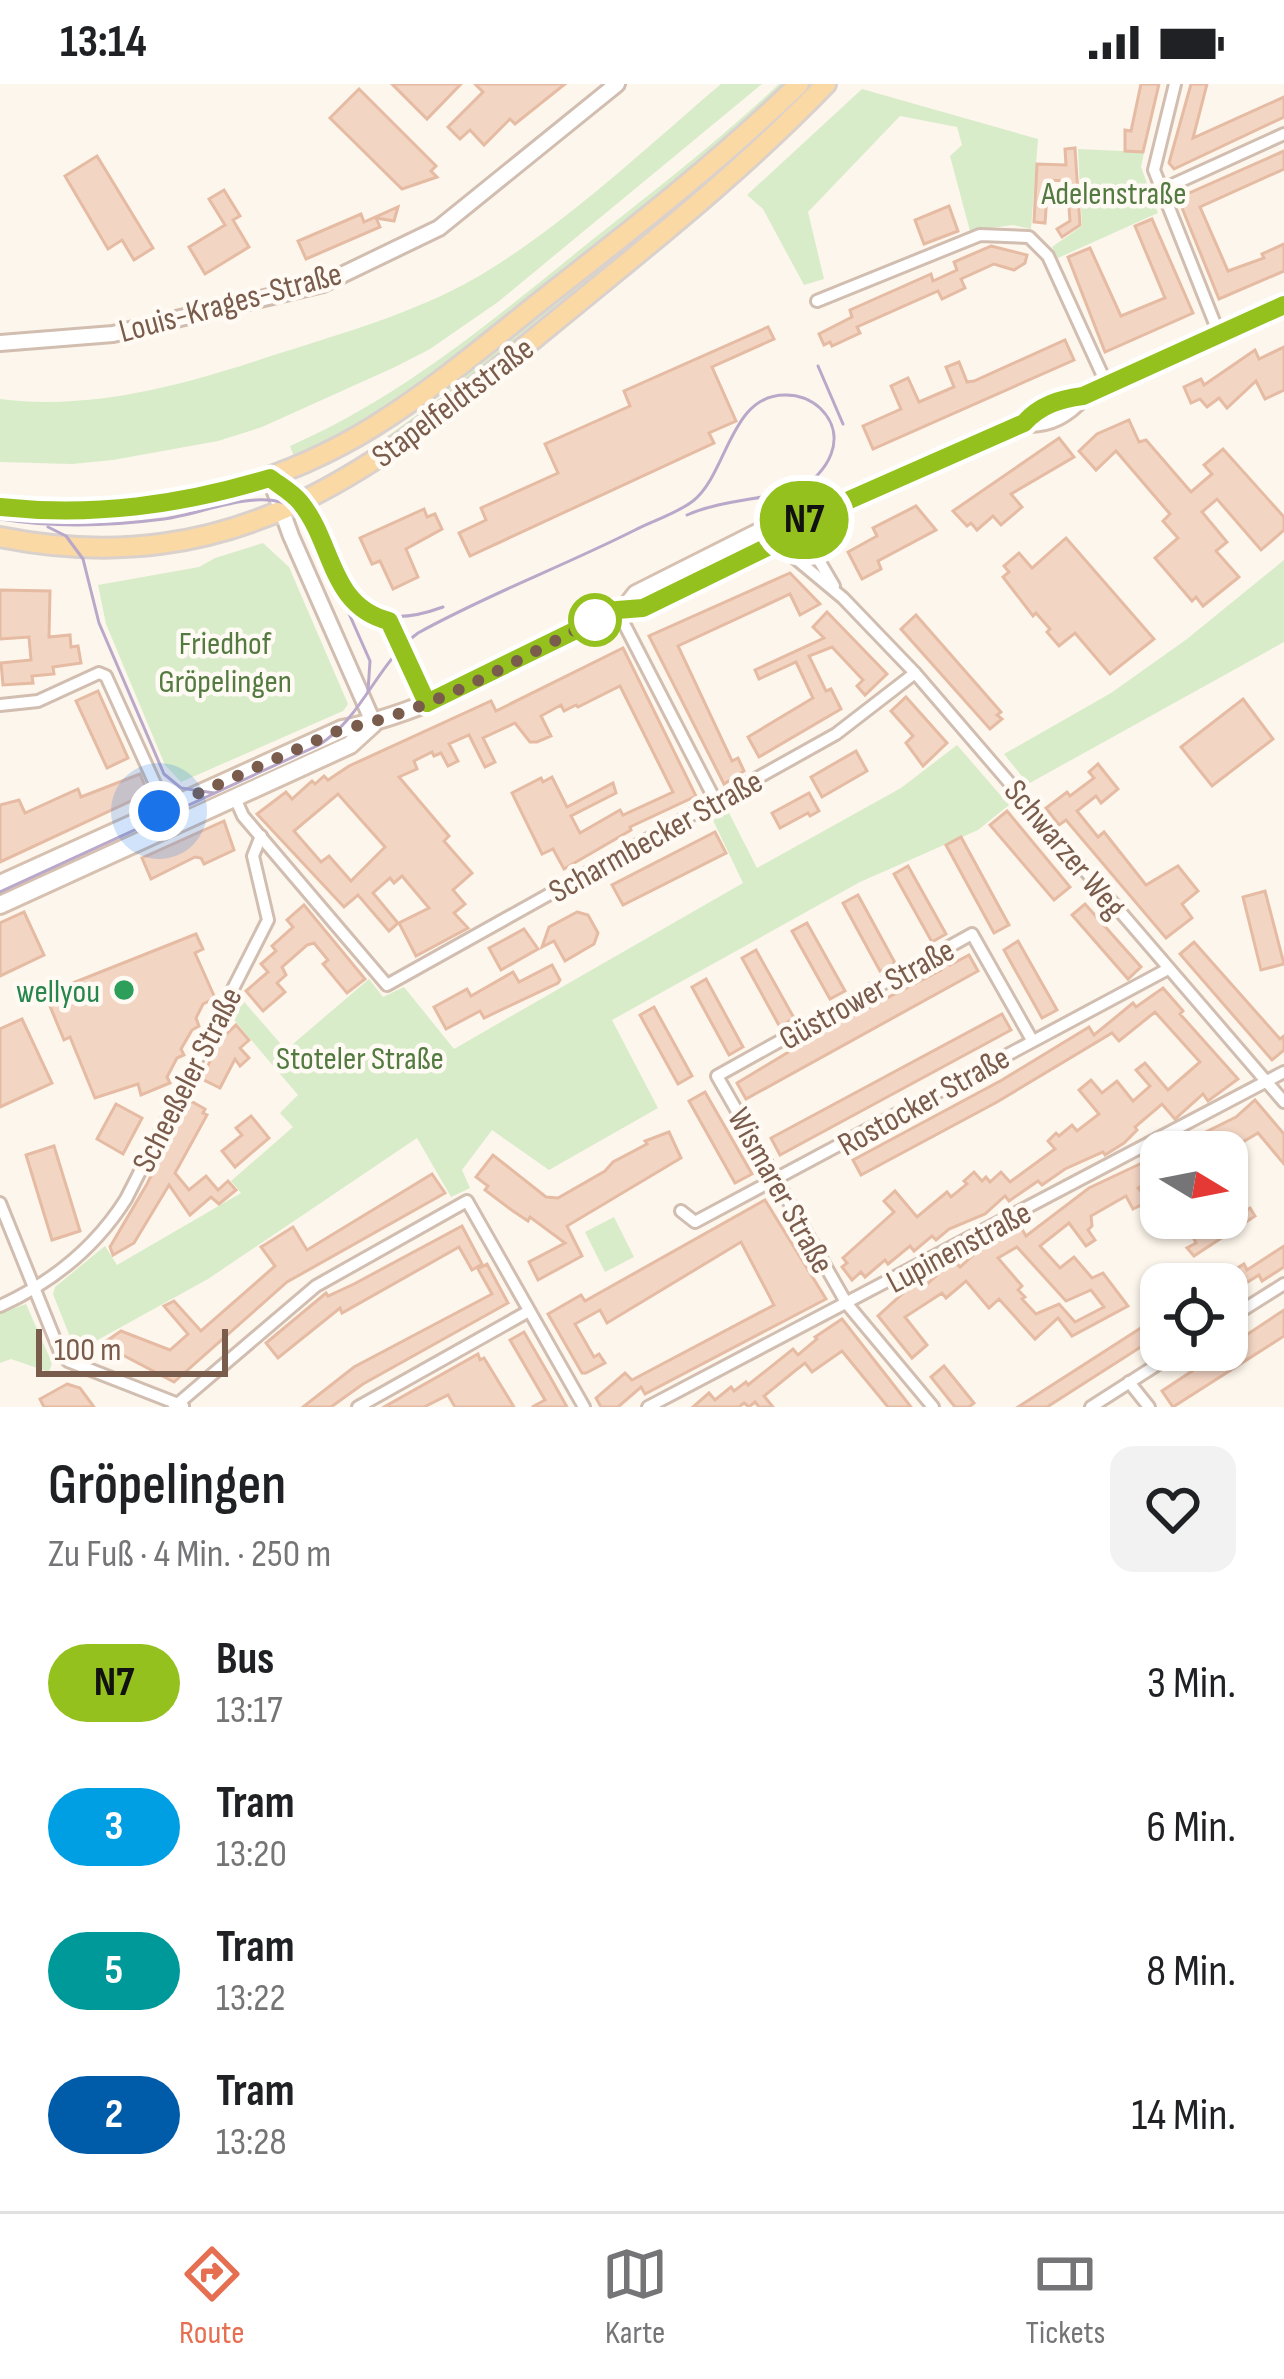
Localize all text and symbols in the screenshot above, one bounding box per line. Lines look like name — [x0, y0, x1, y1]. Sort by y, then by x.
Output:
text: 13:14 — [60, 15, 147, 70]
park label: Adelenstraße — [1041, 174, 1186, 214]
street label: Louis-Krages-Straße — [115, 254, 346, 352]
street label: Stapelfeldtstraße — [364, 329, 542, 476]
line badge: N7 — [750, 481, 858, 559]
text: N7 — [784, 494, 824, 545]
unlabelled marker — [570, 595, 620, 645]
park label: Friedhof Gröpelingen — [158, 624, 292, 702]
street label: Scharmbecker Straße — [542, 762, 770, 912]
street label: Schwarzer Weg — [995, 772, 1134, 927]
your location — [129, 781, 189, 841]
street label: Güstrower Straße — [772, 930, 962, 1059]
place label: wellyou — [16, 972, 100, 1012]
marker: wellyou — [111, 977, 137, 1003]
street label: Scheeßeler Straße — [124, 981, 252, 1179]
street label: Rostocker Straße — [831, 1038, 1017, 1165]
park label: Stoteler Straße — [276, 1039, 444, 1079]
street label: Wismarer Straße — [718, 1101, 842, 1281]
north arrow — [1140, 1131, 1248, 1239]
map controls — [1140, 1131, 1248, 1371]
street label: Lupinenstraße — [880, 1193, 1038, 1303]
button: locate — [1140, 1263, 1248, 1371]
scale bar — [36, 1323, 228, 1376]
text: 100 m — [54, 1330, 121, 1370]
button: heart — [1110, 1446, 1236, 1572]
text: Gröpelingen — [48, 1452, 286, 1520]
text: Zu Fuß · 4 Min. · 250 m — [48, 1531, 331, 1578]
text: Bus — [216, 1632, 274, 1687]
text: 3 Min. — [1147, 1656, 1236, 1711]
text: N7 — [94, 1657, 134, 1708]
text: 13:17 — [216, 1687, 283, 1734]
text: Tram — [216, 1776, 295, 1831]
text: 6 Min. — [1146, 1800, 1236, 1855]
text: 3 — [105, 1801, 123, 1852]
text: 13:20 — [216, 1831, 287, 1878]
text: Tram — [216, 1920, 295, 1975]
text: 8 Min. — [1146, 1944, 1236, 1999]
text: 5 — [105, 1945, 123, 1996]
text: 13:22 — [216, 1975, 286, 2022]
text: Tram — [216, 2064, 295, 2119]
text: 14 Min. — [1131, 2088, 1236, 2143]
text: 2 — [105, 2089, 123, 2140]
text: 13:28 — [216, 2119, 287, 2166]
tab: Route — [179, 2241, 245, 2353]
tab: Karte — [602, 2241, 668, 2353]
tab: Tickets — [1026, 2241, 1105, 2353]

